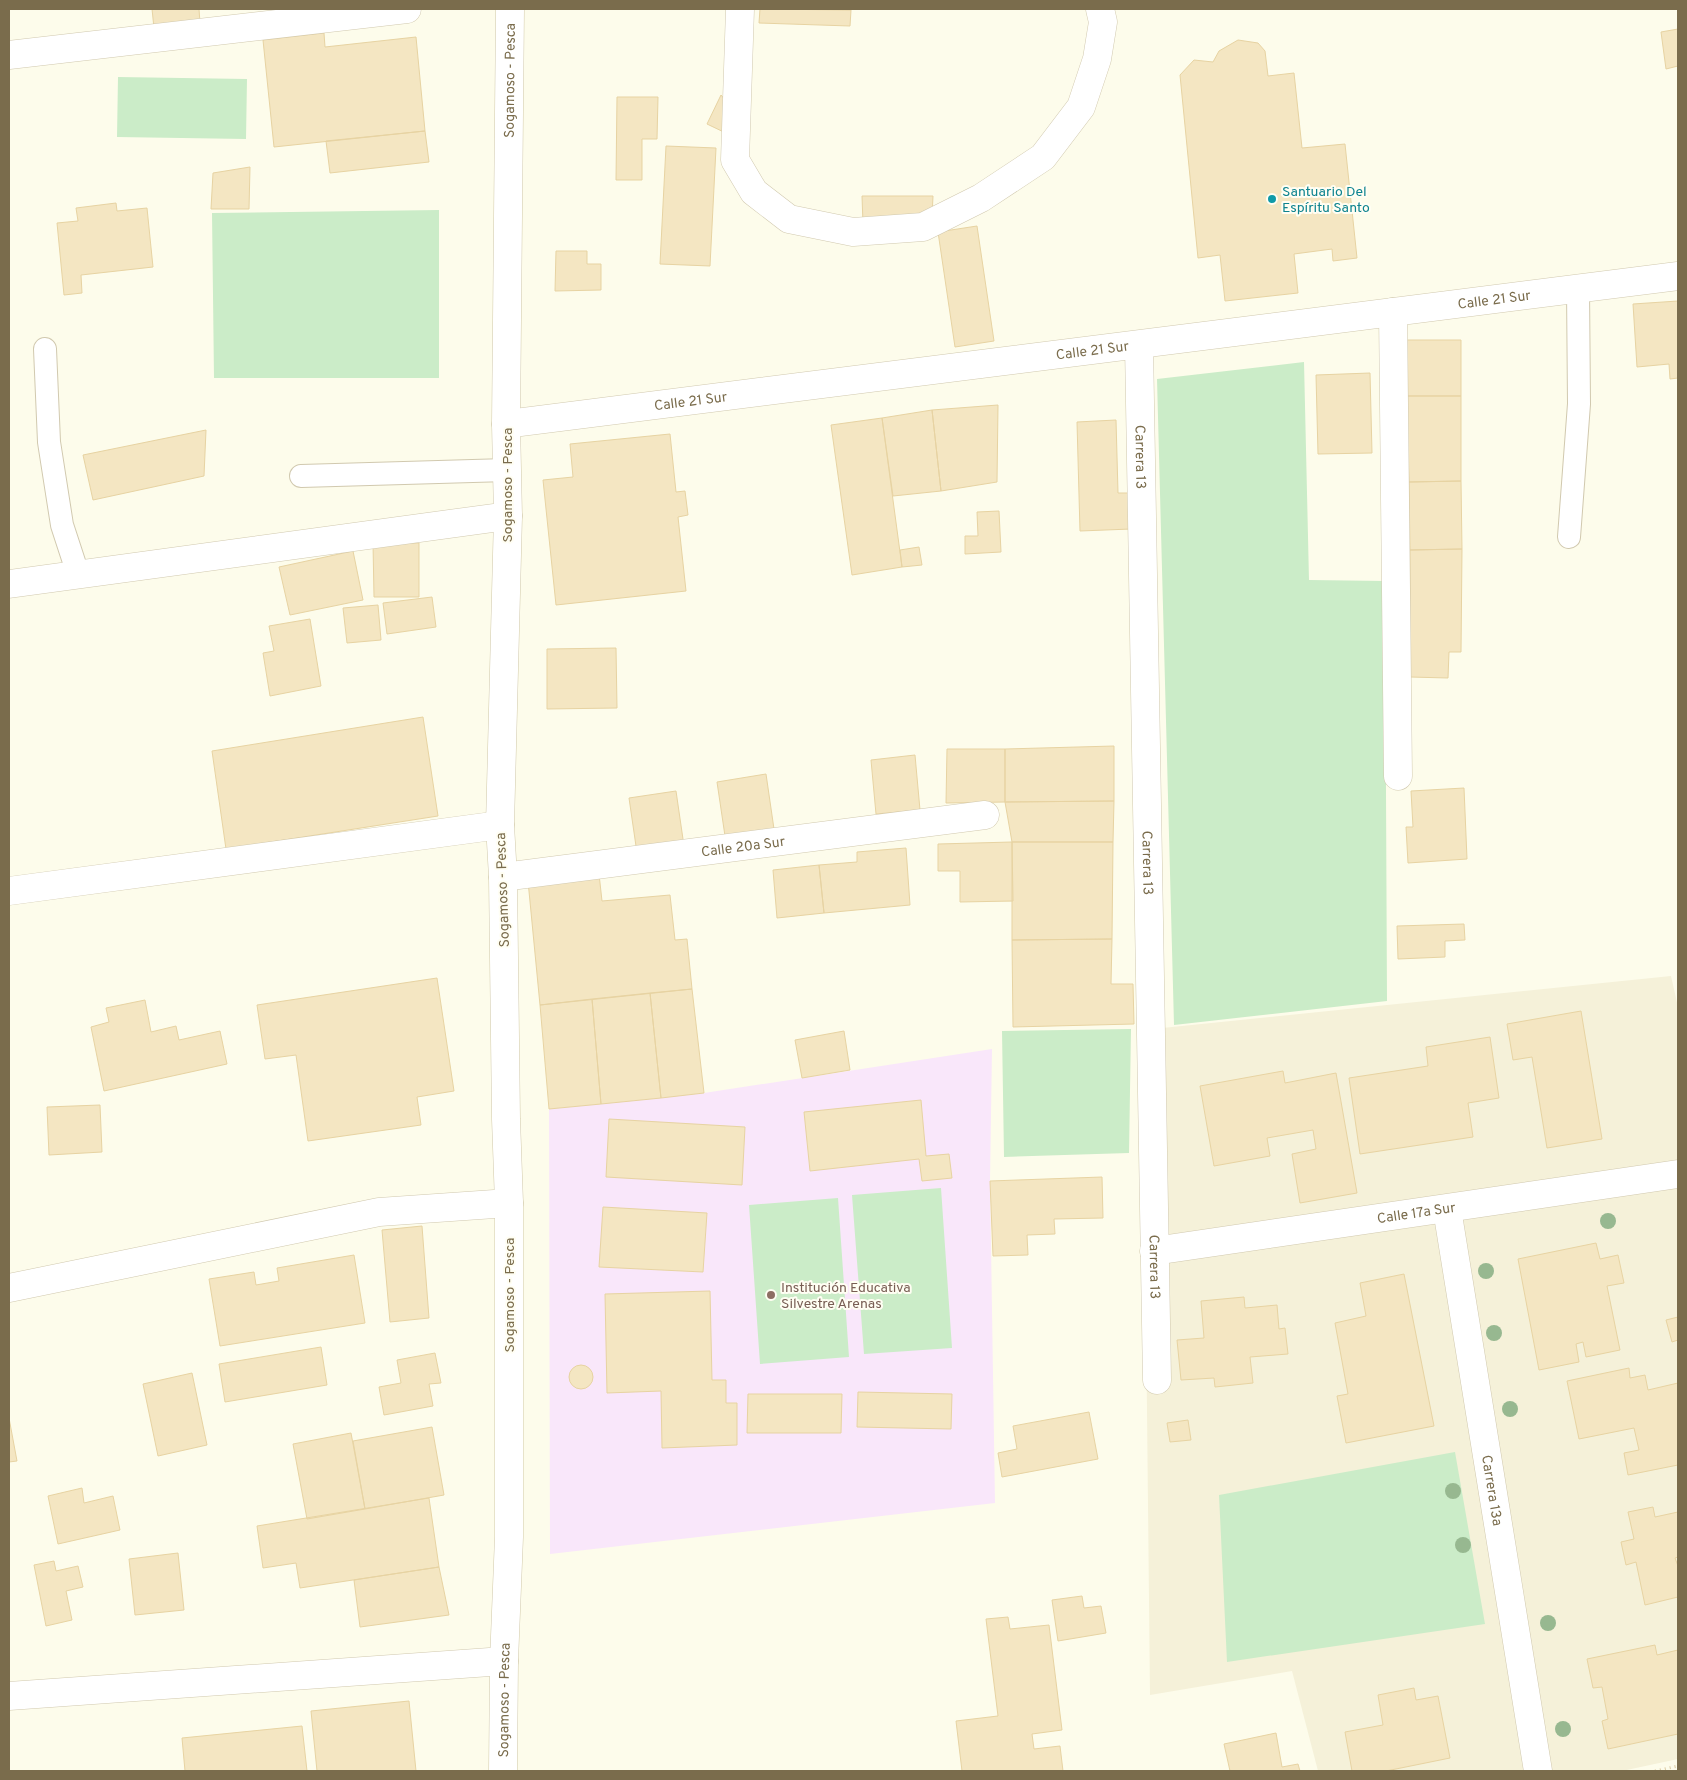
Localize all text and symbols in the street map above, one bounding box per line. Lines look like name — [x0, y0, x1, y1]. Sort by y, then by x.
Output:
street label: Sogamoso - Pesca — [502, 23, 520, 138]
place label: Santuario Del Espíritu Santo — [1282, 184, 1370, 217]
marker: Santuario Del Espíritu Santo — [1266, 193, 1278, 205]
street label: Calle 21 Sur — [1457, 288, 1532, 314]
street label: Calle 21 Sur — [1055, 338, 1131, 364]
street label: Calle 21 Sur — [653, 389, 729, 415]
street label: Carrera 13 — [1130, 425, 1149, 489]
street label: Sogamoso - Pesca — [500, 428, 517, 542]
street label: Carrera 13 — [1137, 831, 1156, 895]
street label: Sogamoso - Pesca — [493, 832, 514, 948]
street label: Calle 20a Sur — [700, 834, 787, 861]
street label: Calle 17a Sur — [1376, 1200, 1457, 1228]
street label: Carrera 13 — [1144, 1235, 1163, 1299]
street label: Sogamoso - Pesca — [502, 1238, 519, 1352]
place label: Institución Educativa Silvestre Arenas — [781, 1280, 911, 1313]
marker: Institución Educativa Silvestre Arenas — [765, 1289, 777, 1301]
street label: Carrera 13a — [1477, 1454, 1505, 1527]
street label: Sogamoso - Pesca — [496, 1642, 515, 1758]

